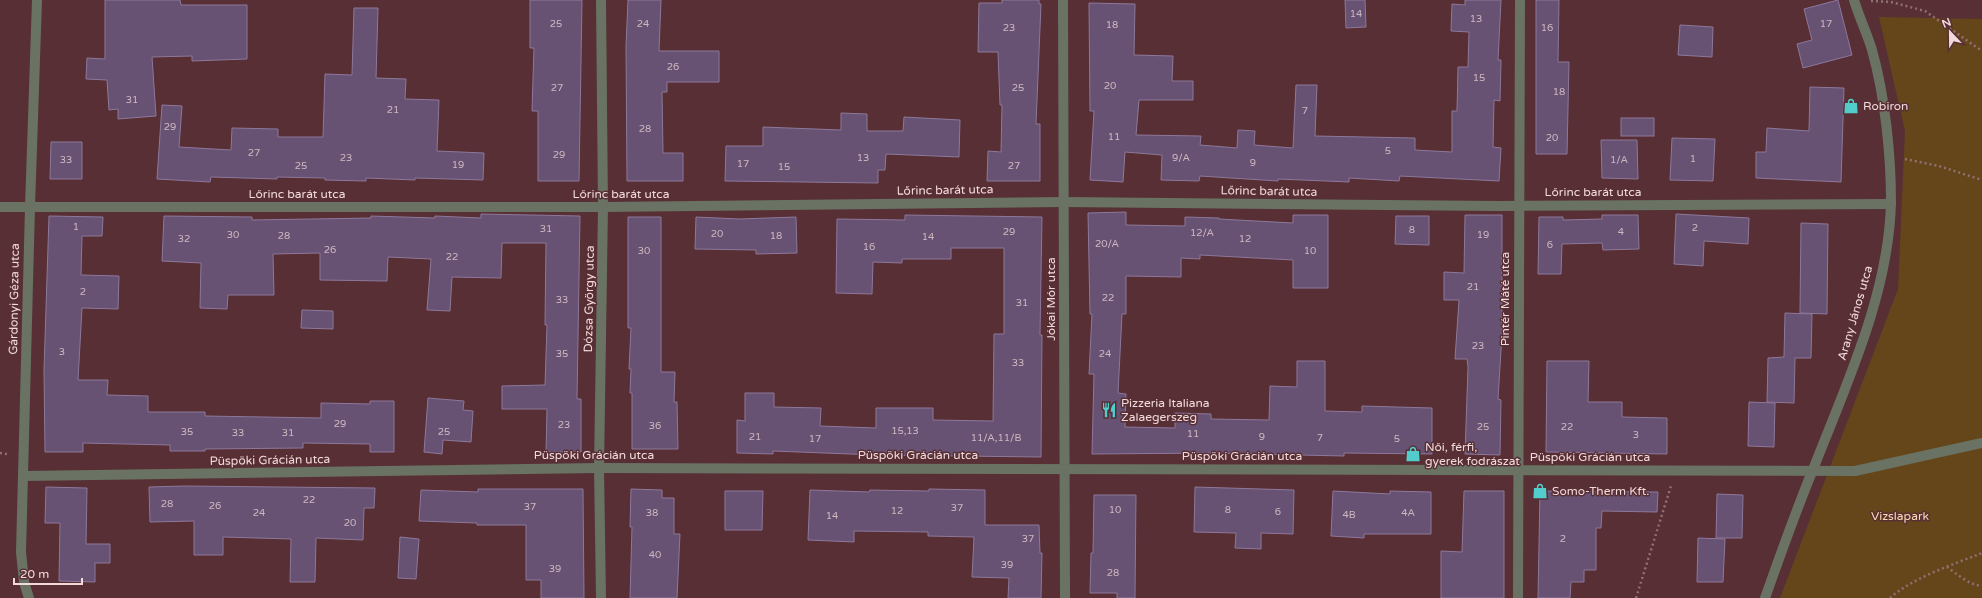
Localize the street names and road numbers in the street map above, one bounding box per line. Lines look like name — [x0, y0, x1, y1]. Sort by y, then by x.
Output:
street label: Lőrinc barát utca — [896, 182, 994, 198]
street label: Lőrinc barát utca — [1220, 183, 1318, 199]
street label: Lőrinc barát utca — [1545, 185, 1641, 199]
street label: Lőrinc barát utca — [249, 187, 345, 201]
street label: Lőrinc barát utca — [573, 187, 669, 201]
street label: Gárdonyi Géza utca — [6, 243, 22, 355]
street label: Dózsa György utca — [581, 245, 597, 353]
street label: Pintér Máté utca — [1498, 252, 1512, 346]
street label: Jókai Mór utca — [1044, 257, 1058, 341]
street label: Arany János utca — [1835, 264, 1875, 362]
street label: Püspöki Grácián utca — [534, 448, 654, 462]
street label: Püspöki Grácián utca — [858, 448, 978, 462]
street label: Püspöki Grácián utca — [1182, 449, 1302, 463]
street label: Püspöki Grácián utca — [1530, 450, 1650, 464]
street label: Püspöki Grácián utca — [210, 452, 330, 468]

